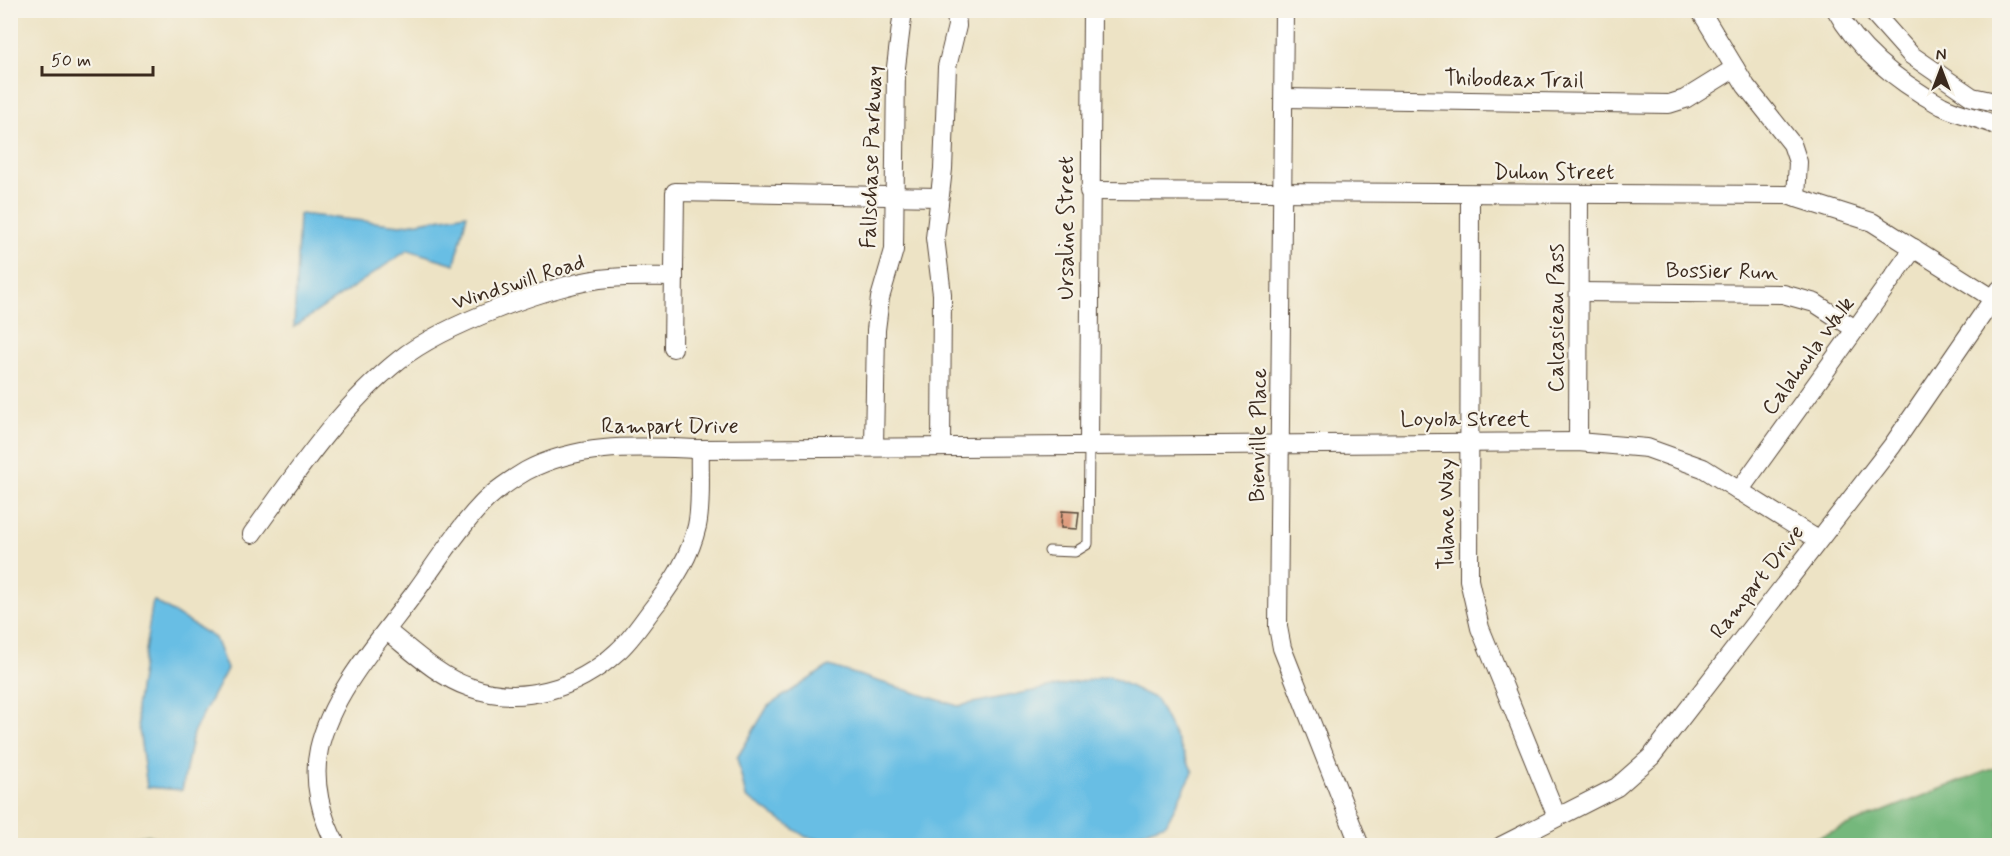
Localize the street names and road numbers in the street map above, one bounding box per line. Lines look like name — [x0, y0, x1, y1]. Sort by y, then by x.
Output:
street label: Fallschase Parkway — [855, 65, 889, 249]
street label: Thibodeax Trail — [1444, 65, 1584, 95]
street label: Ursaline Street — [1053, 156, 1081, 300]
street label: Duhon Street — [1493, 159, 1615, 187]
street label: Calcasieau Pass — [1543, 243, 1571, 393]
street label: Windswill Road — [449, 248, 588, 317]
street label: Bossier Run — [1665, 257, 1778, 287]
street label: Calahoula Walk — [1756, 291, 1861, 421]
street label: Bienville Place — [1244, 368, 1274, 502]
street label: Loyola Street — [1400, 406, 1530, 434]
street label: Rampart Drive — [601, 413, 739, 441]
street label: Tulane Way — [1433, 458, 1461, 570]
street label: Rampart Drive — [1704, 519, 1811, 645]

